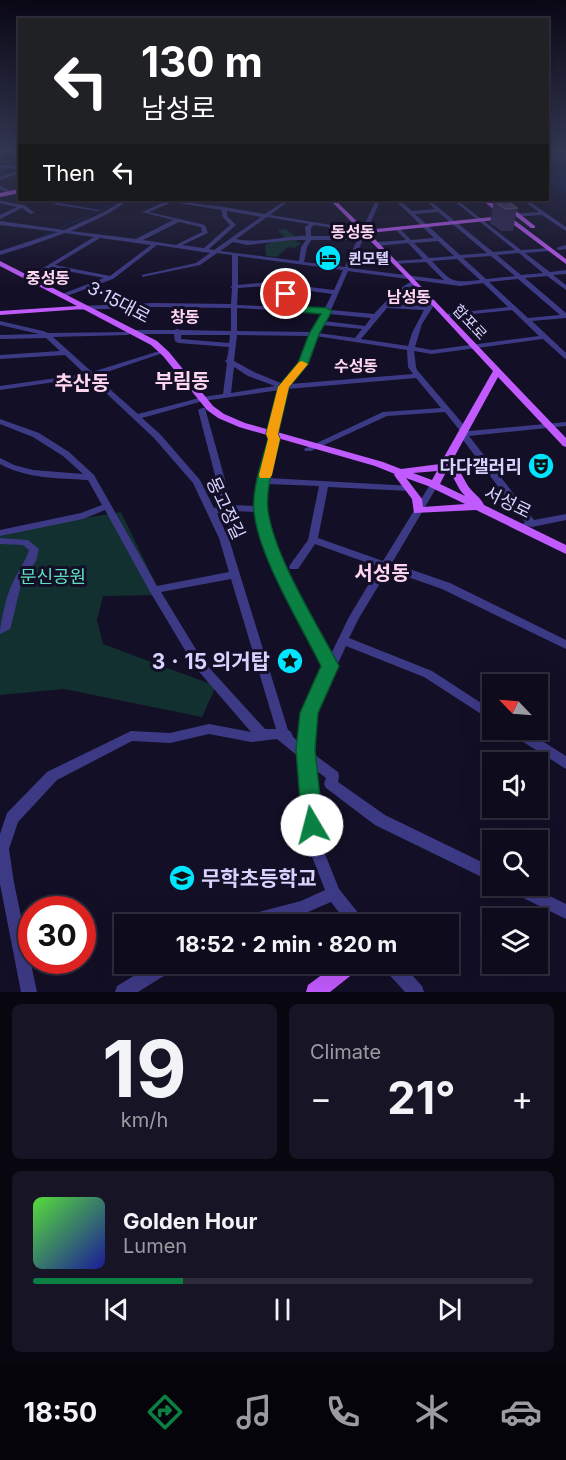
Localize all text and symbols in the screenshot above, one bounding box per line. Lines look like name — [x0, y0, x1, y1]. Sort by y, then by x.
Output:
text: 130 m — [141, 36, 263, 87]
icon: left — [42, 42, 120, 120]
text: 남성로 — [141, 92, 216, 125]
icon: left — [107, 156, 140, 189]
text: Then — [42, 160, 95, 186]
district label: 동성동 — [331, 222, 375, 242]
hotel icon: 퀸모텔 — [313, 243, 343, 273]
place label: 퀸모텔 — [348, 249, 389, 268]
district label: 중성동 — [26, 268, 70, 288]
pin — [260, 268, 311, 319]
street label: 3·15대로 — [84, 277, 154, 327]
icon: arrive — [269, 277, 302, 310]
district label: 남성동 — [387, 287, 431, 307]
street label: 합포로 — [449, 300, 491, 344]
district label: 창동 — [170, 307, 200, 327]
district label: 수성동 — [334, 356, 378, 376]
district label: 부림동 — [154, 369, 210, 393]
district label: 추산동 — [54, 371, 110, 395]
theatre icon: 다다갤러리 — [526, 451, 556, 481]
place label: 다다갤러리 — [439, 456, 522, 477]
street label: 몽고정길 — [202, 474, 250, 542]
street label: 서성로 — [481, 482, 535, 522]
district label: 서성동 — [354, 561, 410, 585]
park label: 문신공원 — [20, 566, 86, 587]
place icon: 3ㆍ15 의거탑 — [275, 646, 305, 676]
place label: 3ㆍ15 의거탑 — [152, 649, 270, 674]
north arrow — [482, 674, 548, 740]
map controls — [482, 674, 548, 974]
button: sound — [482, 752, 548, 818]
position arrow — [280, 793, 344, 857]
button: search — [482, 830, 548, 896]
school or university icon: 무학초등학교 — [167, 863, 197, 893]
place label: 무학초등학교 — [201, 866, 317, 891]
speed limit sign: 30 — [18, 896, 96, 974]
button: layers — [482, 908, 548, 974]
text: 18:52 · 2 min · 820 m — [176, 931, 397, 957]
text: 19 — [102, 1021, 187, 1116]
text: Climate — [310, 1040, 381, 1064]
text: 21° — [387, 1070, 456, 1125]
text: − — [310, 1078, 332, 1118]
text: + — [511, 1078, 533, 1118]
text: km/h — [121, 1108, 168, 1132]
text: Golden Hour — [123, 1208, 257, 1234]
text: Lumen — [123, 1234, 187, 1258]
icon: previous — [100, 1293, 133, 1326]
icon: pause — [266, 1293, 299, 1326]
icon: next — [433, 1293, 466, 1326]
icon: directions — [144, 1391, 186, 1433]
icon: music — [233, 1391, 275, 1433]
icon: phone — [322, 1391, 364, 1433]
icon: climate — [411, 1391, 453, 1433]
icon: car — [500, 1391, 542, 1433]
text: 18:50 — [24, 1396, 97, 1429]

